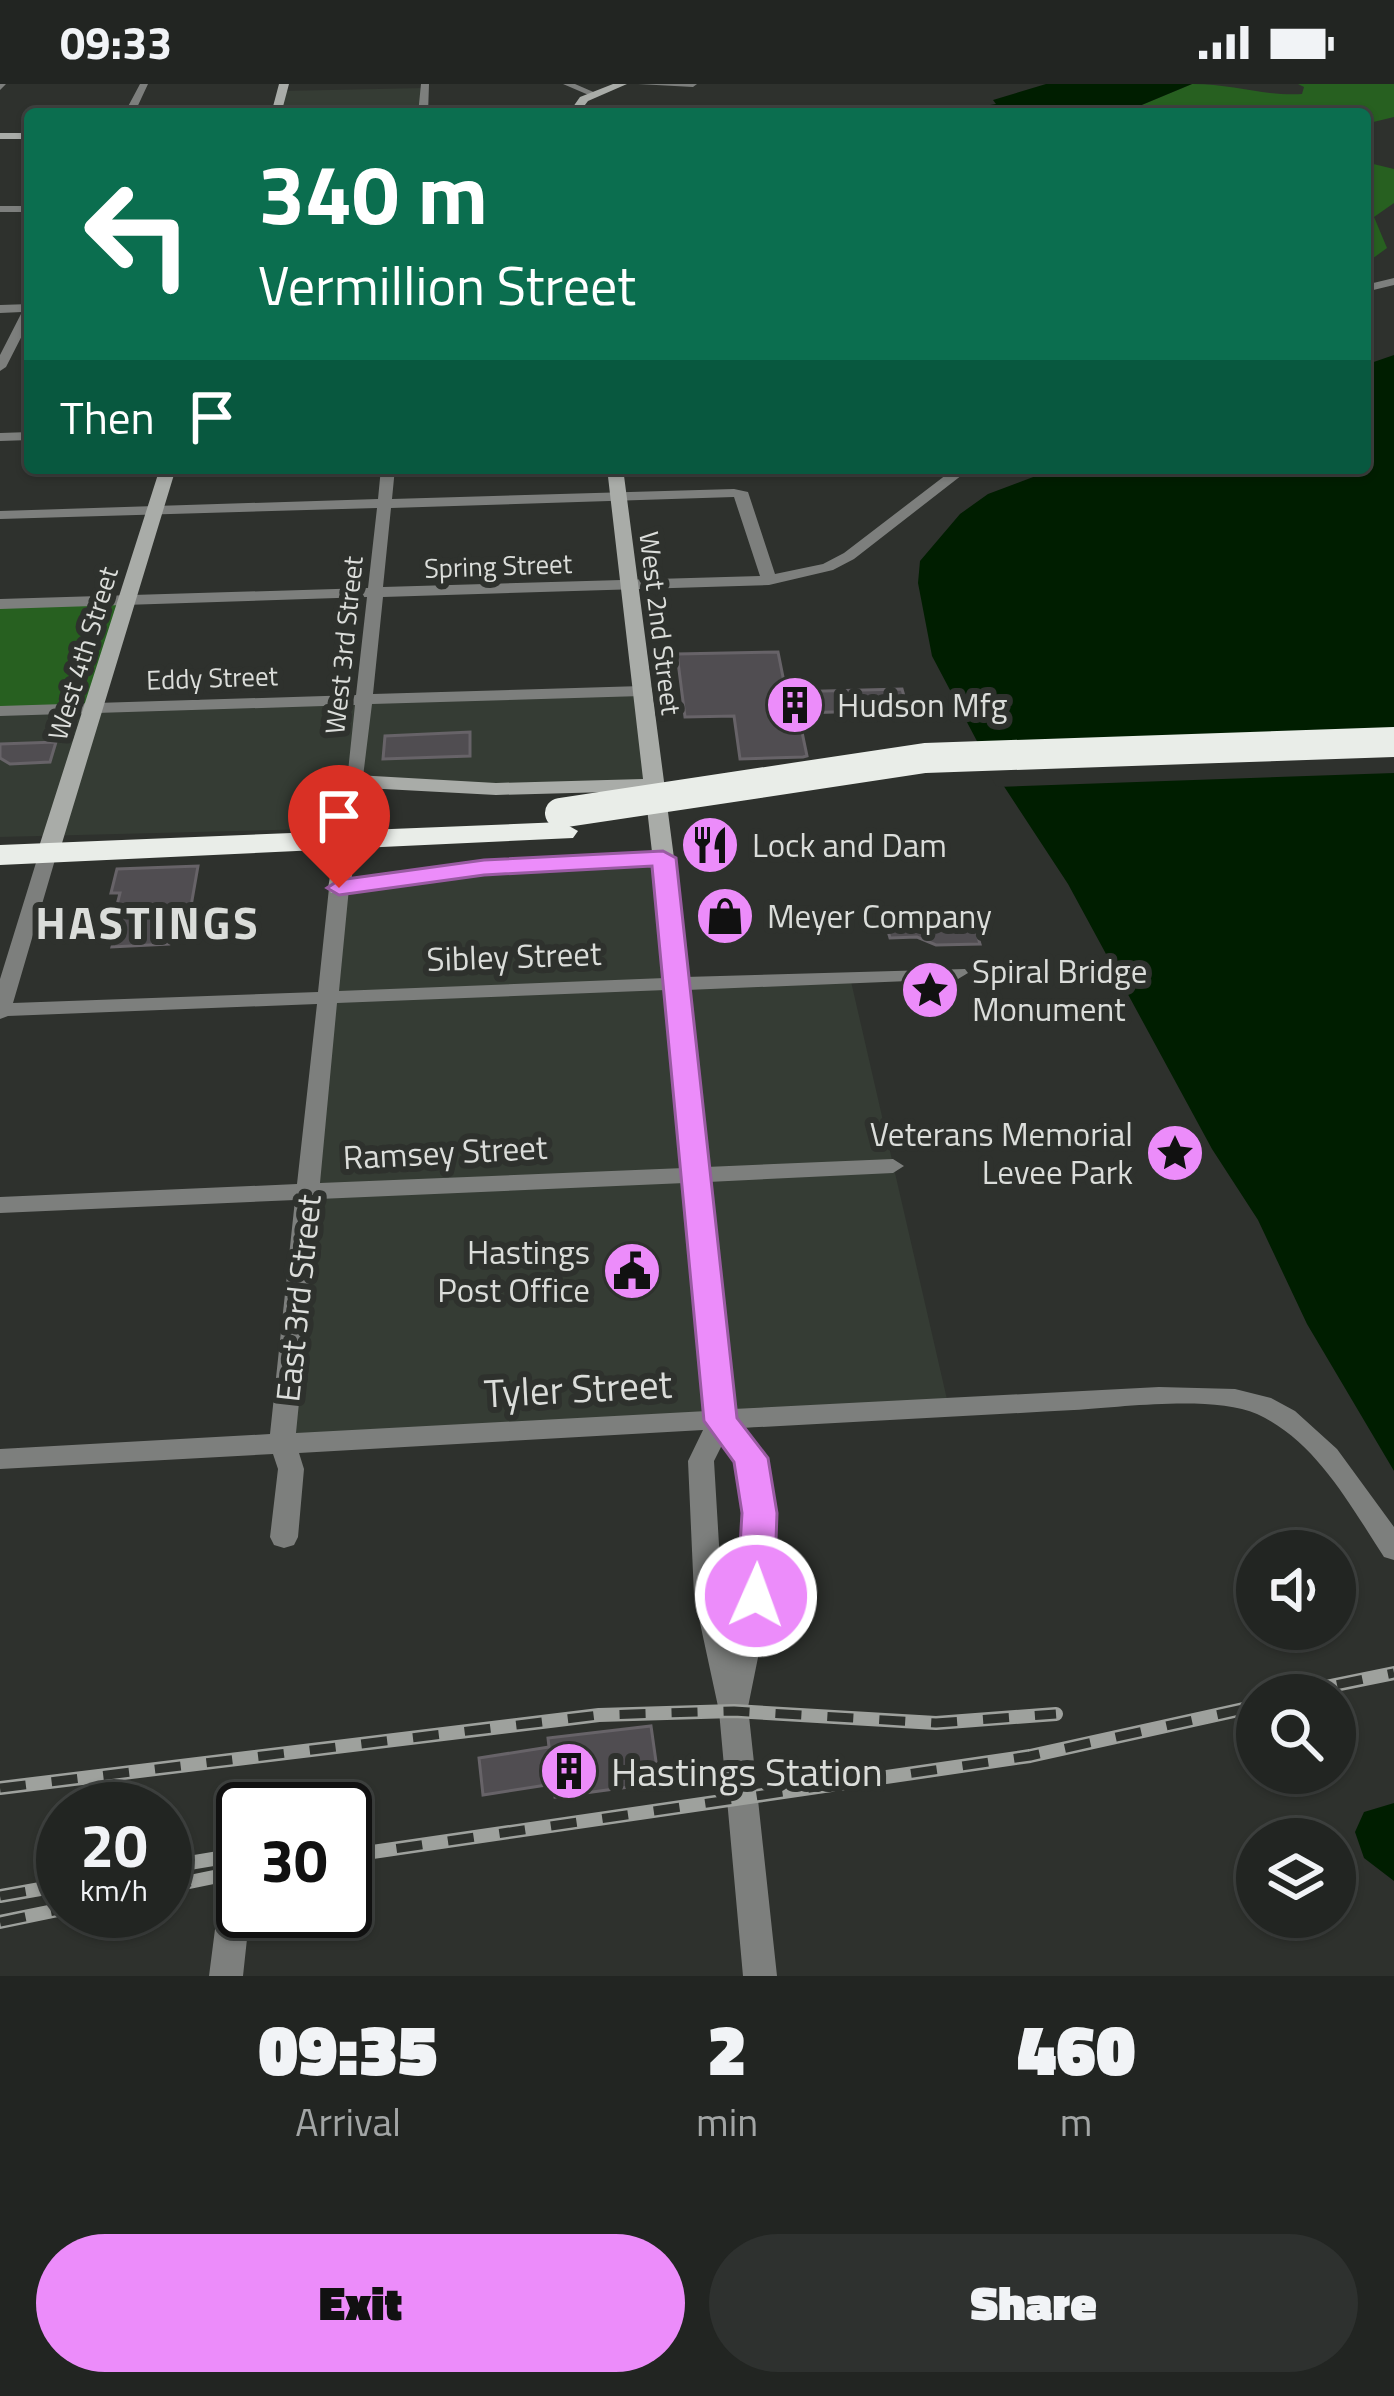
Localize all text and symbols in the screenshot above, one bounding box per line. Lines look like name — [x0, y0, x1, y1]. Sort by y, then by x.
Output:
text: 09:33 — [60, 8, 172, 76]
text: 340 m — [258, 129, 488, 257]
icon: left — [60, 156, 216, 312]
text: Vermillion Street — [258, 244, 636, 326]
text: Then — [60, 383, 155, 451]
icon: arrive — [179, 384, 245, 450]
street label: West 2nd Street — [629, 529, 693, 718]
street label: Spring Street — [423, 542, 573, 588]
street label: West 3rd Street — [313, 553, 373, 736]
street label: West 4th Street — [36, 561, 128, 745]
street label: Eddy Street — [145, 654, 279, 700]
building icon: Hudson Mfg — [764, 674, 826, 736]
place label: Hudson Mfg — [837, 680, 1007, 730]
pin — [288, 765, 390, 888]
icon: arrive — [306, 783, 372, 849]
restaurant icon: Lock and Dam — [679, 814, 741, 876]
place label: Lock and Dam — [752, 820, 947, 870]
shop icon: Meyer Company — [694, 885, 756, 947]
district label: HASTINGS — [35, 888, 261, 956]
place label: Meyer Company — [767, 891, 992, 941]
street label: Sibley Street — [426, 928, 603, 984]
place label: Spiral Bridge Monument — [972, 946, 1147, 1034]
place icon: Spiral Bridge Monument — [899, 959, 961, 1021]
place label: Veterans Memorial Levee Park — [870, 1109, 1133, 1197]
street label: Ramsey Street — [342, 1122, 549, 1182]
place icon: Veterans Memorial Levee Park — [1144, 1122, 1206, 1184]
street label: East 3rd Street — [262, 1191, 334, 1404]
place label: Hastings Post Office — [437, 1227, 590, 1315]
public building icon: Hastings Post Office — [601, 1240, 663, 1302]
street label: Tyler Street — [483, 1354, 674, 1422]
map controls — [1236, 1530, 1356, 1938]
button: sound — [1236, 1530, 1356, 1650]
position arrow — [693, 1533, 819, 1659]
button: search — [1236, 1674, 1356, 1794]
building icon: Hastings Station — [538, 1740, 600, 1802]
place label: Hastings Station — [611, 1742, 883, 1801]
speed limit sign: 30 — [216, 1782, 372, 1938]
text: 20 — [80, 1799, 148, 1890]
button: layers — [1236, 1818, 1356, 1938]
text: km/h — [80, 1867, 148, 1913]
text: 09:35 — [258, 1993, 438, 2103]
text: 2 — [707, 1993, 747, 2103]
text: 460 — [1017, 1993, 1136, 2103]
text: Arrival — [295, 2092, 401, 2151]
text: min — [696, 2092, 758, 2151]
text: m — [1060, 2092, 1092, 2151]
button: Exit — [36, 2234, 685, 2372]
button: Share — [709, 2234, 1358, 2372]

